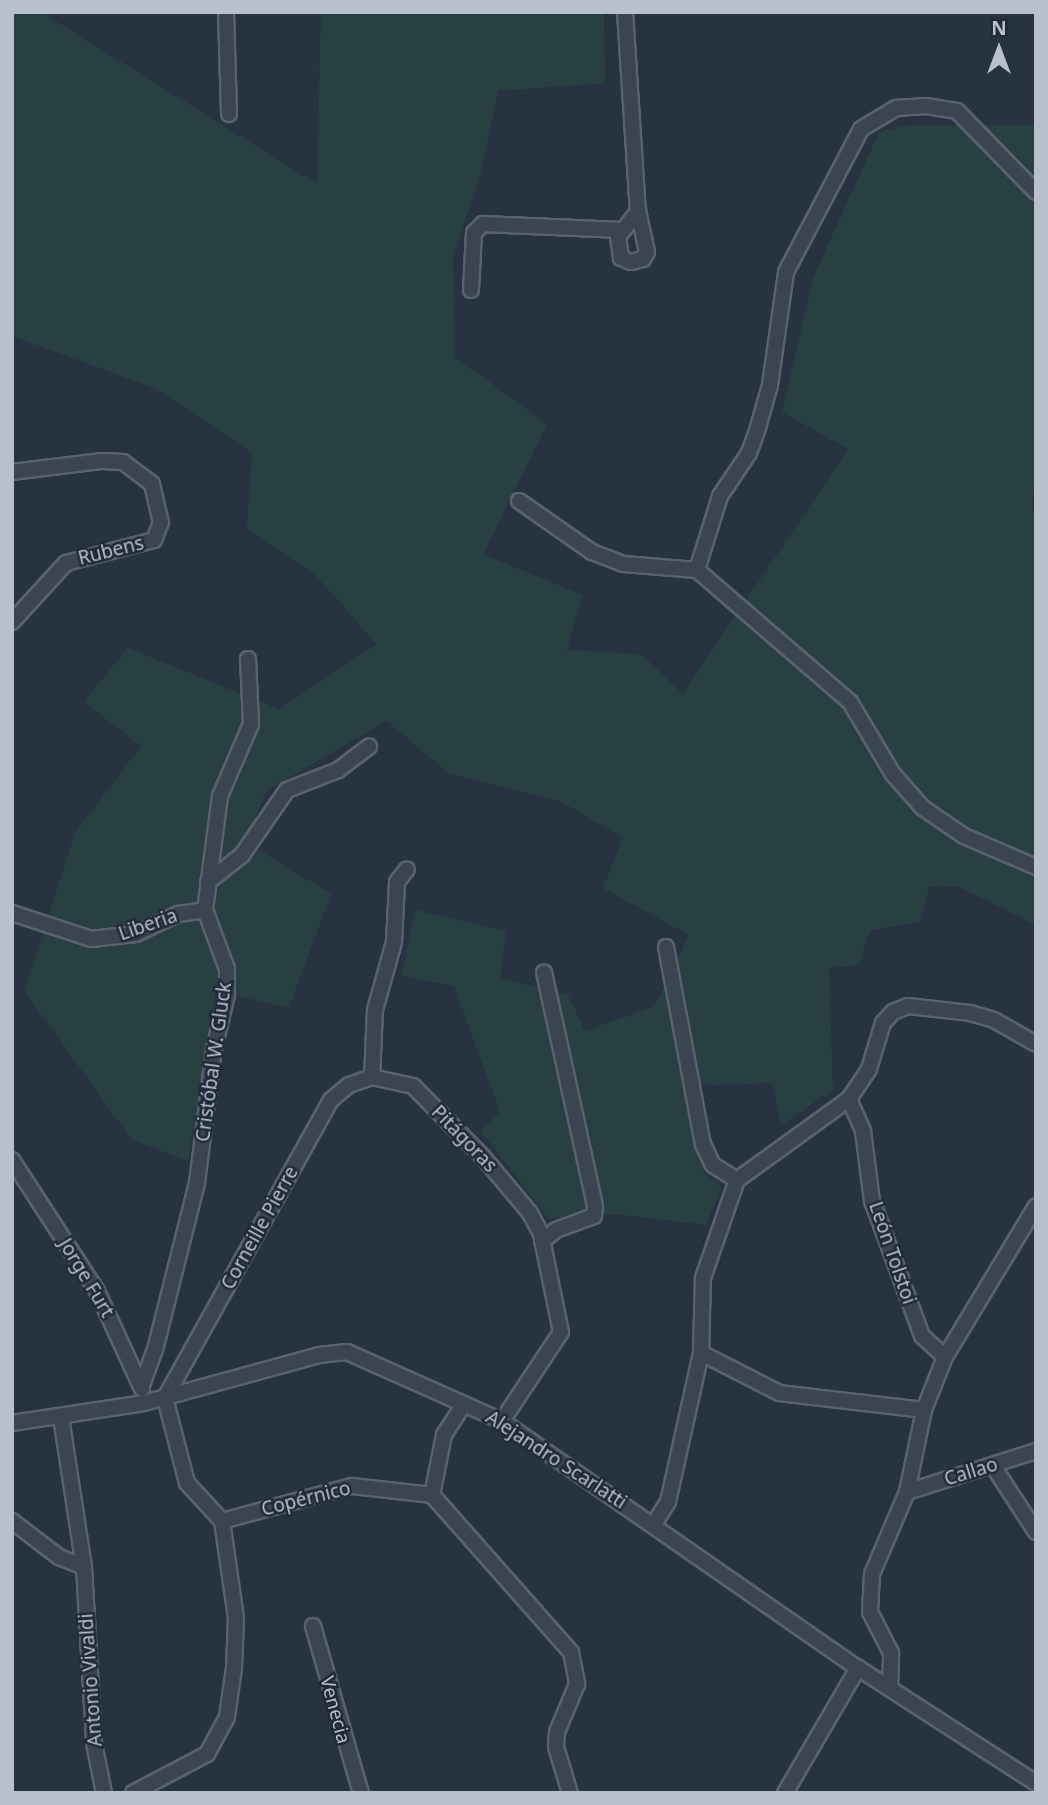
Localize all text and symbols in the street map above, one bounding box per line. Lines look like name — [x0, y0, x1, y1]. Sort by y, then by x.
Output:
north arrow — [964, 14, 1034, 84]
text: N — [991, 15, 1007, 41]
street label: Rubens — [76, 532, 146, 570]
street label: Liberia — [116, 904, 180, 946]
street label: Cristóbal W. Gluck — [192, 981, 236, 1143]
street label: Pitágoras — [427, 1101, 501, 1177]
street label: Corneille Pierre — [217, 1162, 303, 1294]
street label: León Tolstoi — [864, 1199, 920, 1307]
street label: Jorge Furt — [54, 1234, 118, 1322]
street label: Alejandro Scarlatti — [481, 1406, 631, 1514]
street label: Callao — [942, 1453, 1000, 1491]
street label: Copérnico — [259, 1477, 353, 1521]
street label: Antonio Vivaldi — [75, 1613, 107, 1747]
street label: Venecia — [315, 1674, 355, 1746]

